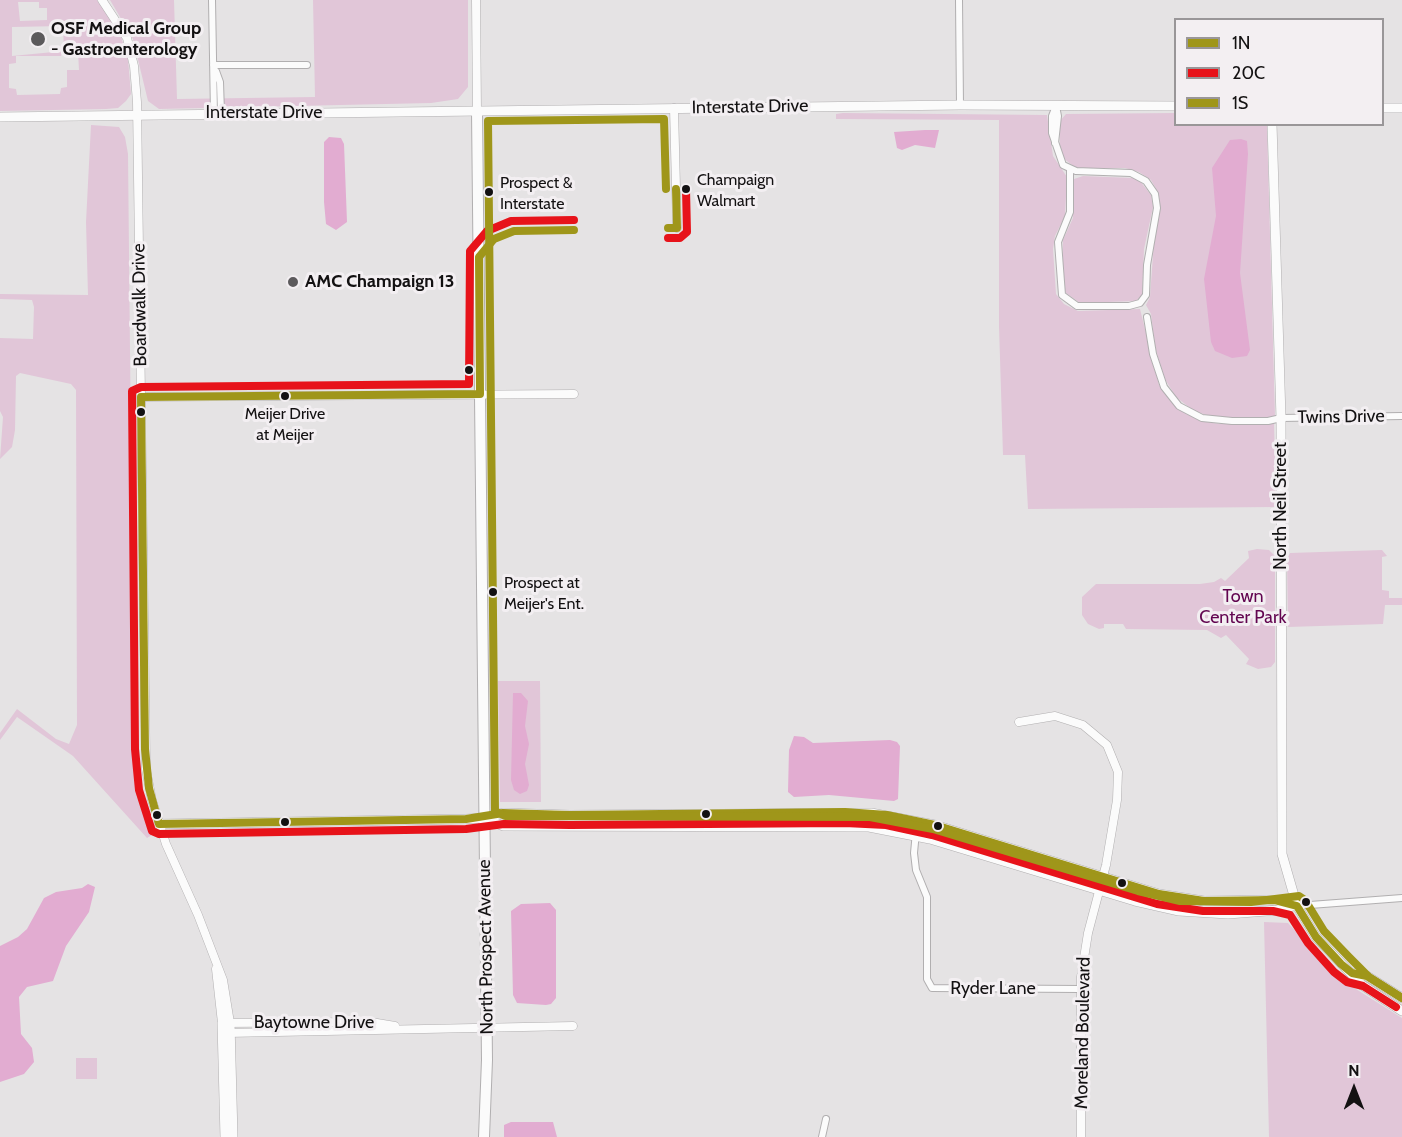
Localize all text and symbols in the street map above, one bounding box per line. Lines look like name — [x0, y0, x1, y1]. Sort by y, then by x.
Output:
place label: OSF Medical Group - Gastroenterology — [51, 18, 201, 60]
legend — [1174, 18, 1384, 126]
marker: OSF Medical Group - Gastroenterology — [29, 30, 47, 48]
text: 1N — [1232, 32, 1251, 54]
text: 20C — [1232, 62, 1265, 84]
text: 1S — [1232, 92, 1248, 114]
street label: Interstate Drive — [691, 95, 809, 119]
street label: Interstate Drive — [206, 102, 322, 124]
place label: Champaign Walmart — [697, 170, 774, 208]
place label: Prospect & Interstate — [500, 173, 572, 211]
marker: Champaign Walmart — [680, 183, 692, 195]
marker: Prospect & Interstate — [483, 186, 495, 198]
street label: Boardwalk Drive — [128, 243, 152, 367]
place label: AMC Champaign 13 — [305, 271, 455, 293]
marker: AMC Champaign 13 — [286, 275, 300, 289]
unlabelled marker — [463, 364, 475, 376]
marker: Meijer Drive at Meijer — [279, 390, 291, 402]
place label: Meijer Drive at Meijer — [245, 404, 325, 442]
street label: Twins Drive — [1297, 405, 1385, 429]
unlabelled marker — [135, 406, 147, 418]
street label: North Neil Street — [1270, 442, 1292, 570]
place label: Prospect at Meijer's Ent. — [504, 573, 584, 611]
marker: Prospect at Meijer's Ent. — [487, 586, 499, 598]
park label: Town Center Park — [1199, 586, 1287, 628]
unlabelled marker — [700, 808, 712, 820]
unlabelled marker — [151, 809, 163, 821]
unlabelled marker — [279, 816, 291, 828]
unlabelled marker — [932, 820, 944, 832]
street label: North Prospect Avenue — [474, 859, 498, 1035]
unlabelled marker — [1116, 877, 1128, 889]
unlabelled marker — [1300, 896, 1312, 908]
street label: Moreland Boulevard — [1071, 957, 1095, 1109]
street label: Ryder Lane — [950, 978, 1036, 1000]
street label: Baytowne Drive — [254, 1012, 374, 1034]
north arrow — [1324, 1059, 1384, 1119]
text: N — [1348, 1061, 1360, 1080]

